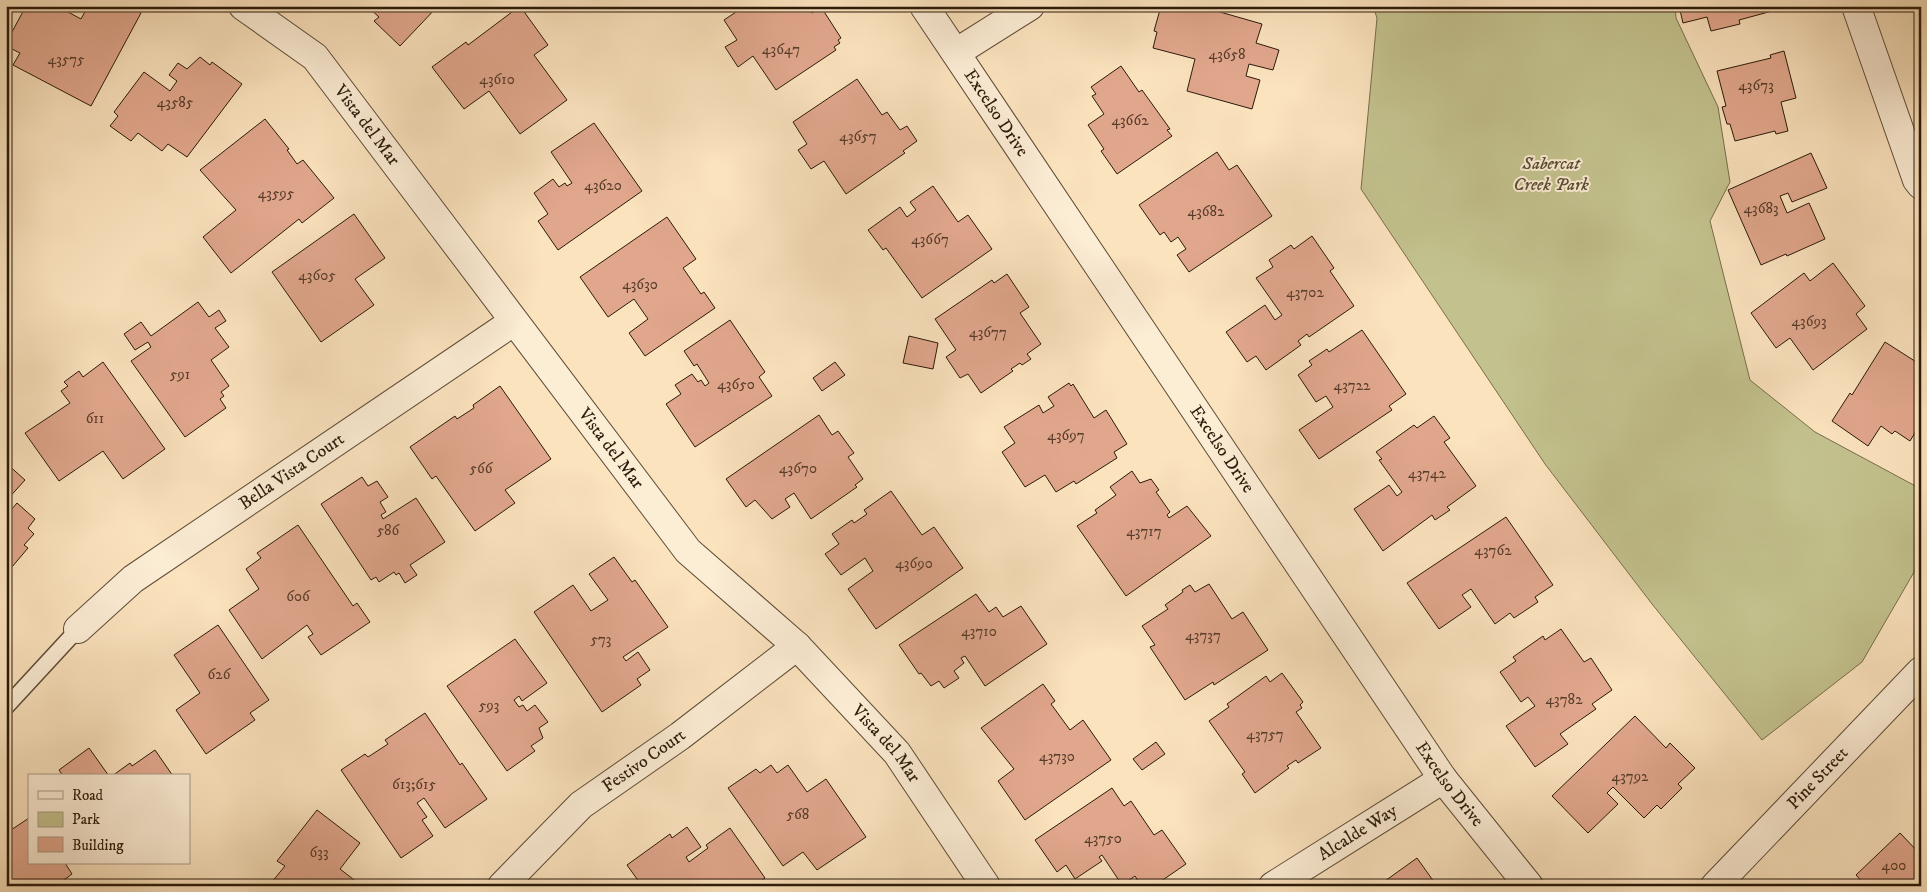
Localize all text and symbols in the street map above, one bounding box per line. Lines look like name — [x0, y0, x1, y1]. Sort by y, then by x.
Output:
house number: 43647 — [762, 40, 800, 59]
house number: 43658 — [1209, 45, 1245, 64]
house number: 43575 — [48, 50, 85, 69]
street label: Excelso Drive — [959, 65, 1033, 161]
house number: 43610 — [479, 70, 515, 89]
house number: 43673 — [1738, 76, 1774, 95]
street label: Vista del Mar — [328, 80, 404, 171]
house number: 43585 — [157, 93, 194, 112]
house number: 43662 — [1111, 111, 1149, 130]
house number: 43657 — [839, 127, 877, 146]
park label: Sabercat Creek Park — [1513, 153, 1589, 196]
house number: 43620 — [584, 176, 622, 195]
house number: 43595 — [258, 184, 295, 203]
house number: 43683 — [1743, 199, 1779, 218]
house number: 43682 — [1188, 202, 1225, 221]
house number: 43667 — [911, 230, 949, 249]
house number: 43605 — [298, 266, 336, 285]
house number: 43630 — [622, 275, 658, 294]
house number: 43702 — [1286, 283, 1324, 302]
house number: 43693 — [1791, 312, 1827, 331]
house number: 43677 — [969, 323, 1007, 342]
house number: 591 — [170, 365, 190, 384]
house number: 43650 — [717, 375, 755, 394]
house number: 43722 — [1334, 376, 1371, 395]
street label: Excelso Drive — [1184, 401, 1259, 497]
street label: Vista del Mar — [573, 403, 649, 494]
house number: 611 — [86, 409, 104, 428]
house number: 43697 — [1047, 426, 1085, 445]
street label: Bella Vista Court — [235, 428, 349, 515]
house number: 566 — [469, 459, 494, 478]
house number: 43670 — [779, 459, 817, 478]
house number: 43742 — [1408, 464, 1447, 483]
house number: 586 — [377, 521, 401, 540]
house number: 43717 — [1126, 522, 1162, 541]
house number: 43762 — [1474, 541, 1512, 560]
house number: 43690 — [895, 554, 933, 573]
house number: 606 — [286, 587, 311, 606]
house number: 43710 — [961, 622, 997, 641]
house number: 43737 — [1185, 626, 1221, 645]
house number: 573 — [591, 630, 611, 649]
house number: 626 — [208, 665, 232, 684]
house number: 43782 — [1545, 690, 1583, 709]
house number: 593 — [479, 696, 499, 715]
street label: Vista del Mar — [846, 699, 925, 787]
street label: Festivo Court — [598, 724, 691, 798]
house number: 43757 — [1246, 725, 1284, 744]
street label: Excelso Drive — [1410, 738, 1488, 831]
street label: Pine Street — [1783, 742, 1853, 814]
house number: 43730 — [1039, 747, 1075, 766]
house number: 43792 — [1612, 767, 1649, 786]
legend — [28, 774, 190, 864]
house number: 613;615 — [392, 775, 436, 794]
text: Road — [72, 786, 104, 805]
street label: Alcalde Way — [1314, 799, 1402, 866]
house number: 568 — [787, 805, 809, 824]
text: Park — [72, 810, 101, 829]
house number: 43750 — [1084, 829, 1122, 848]
text: Building — [72, 836, 124, 855]
house number: 633 — [310, 843, 329, 862]
house number: 400 — [1882, 856, 1906, 875]

